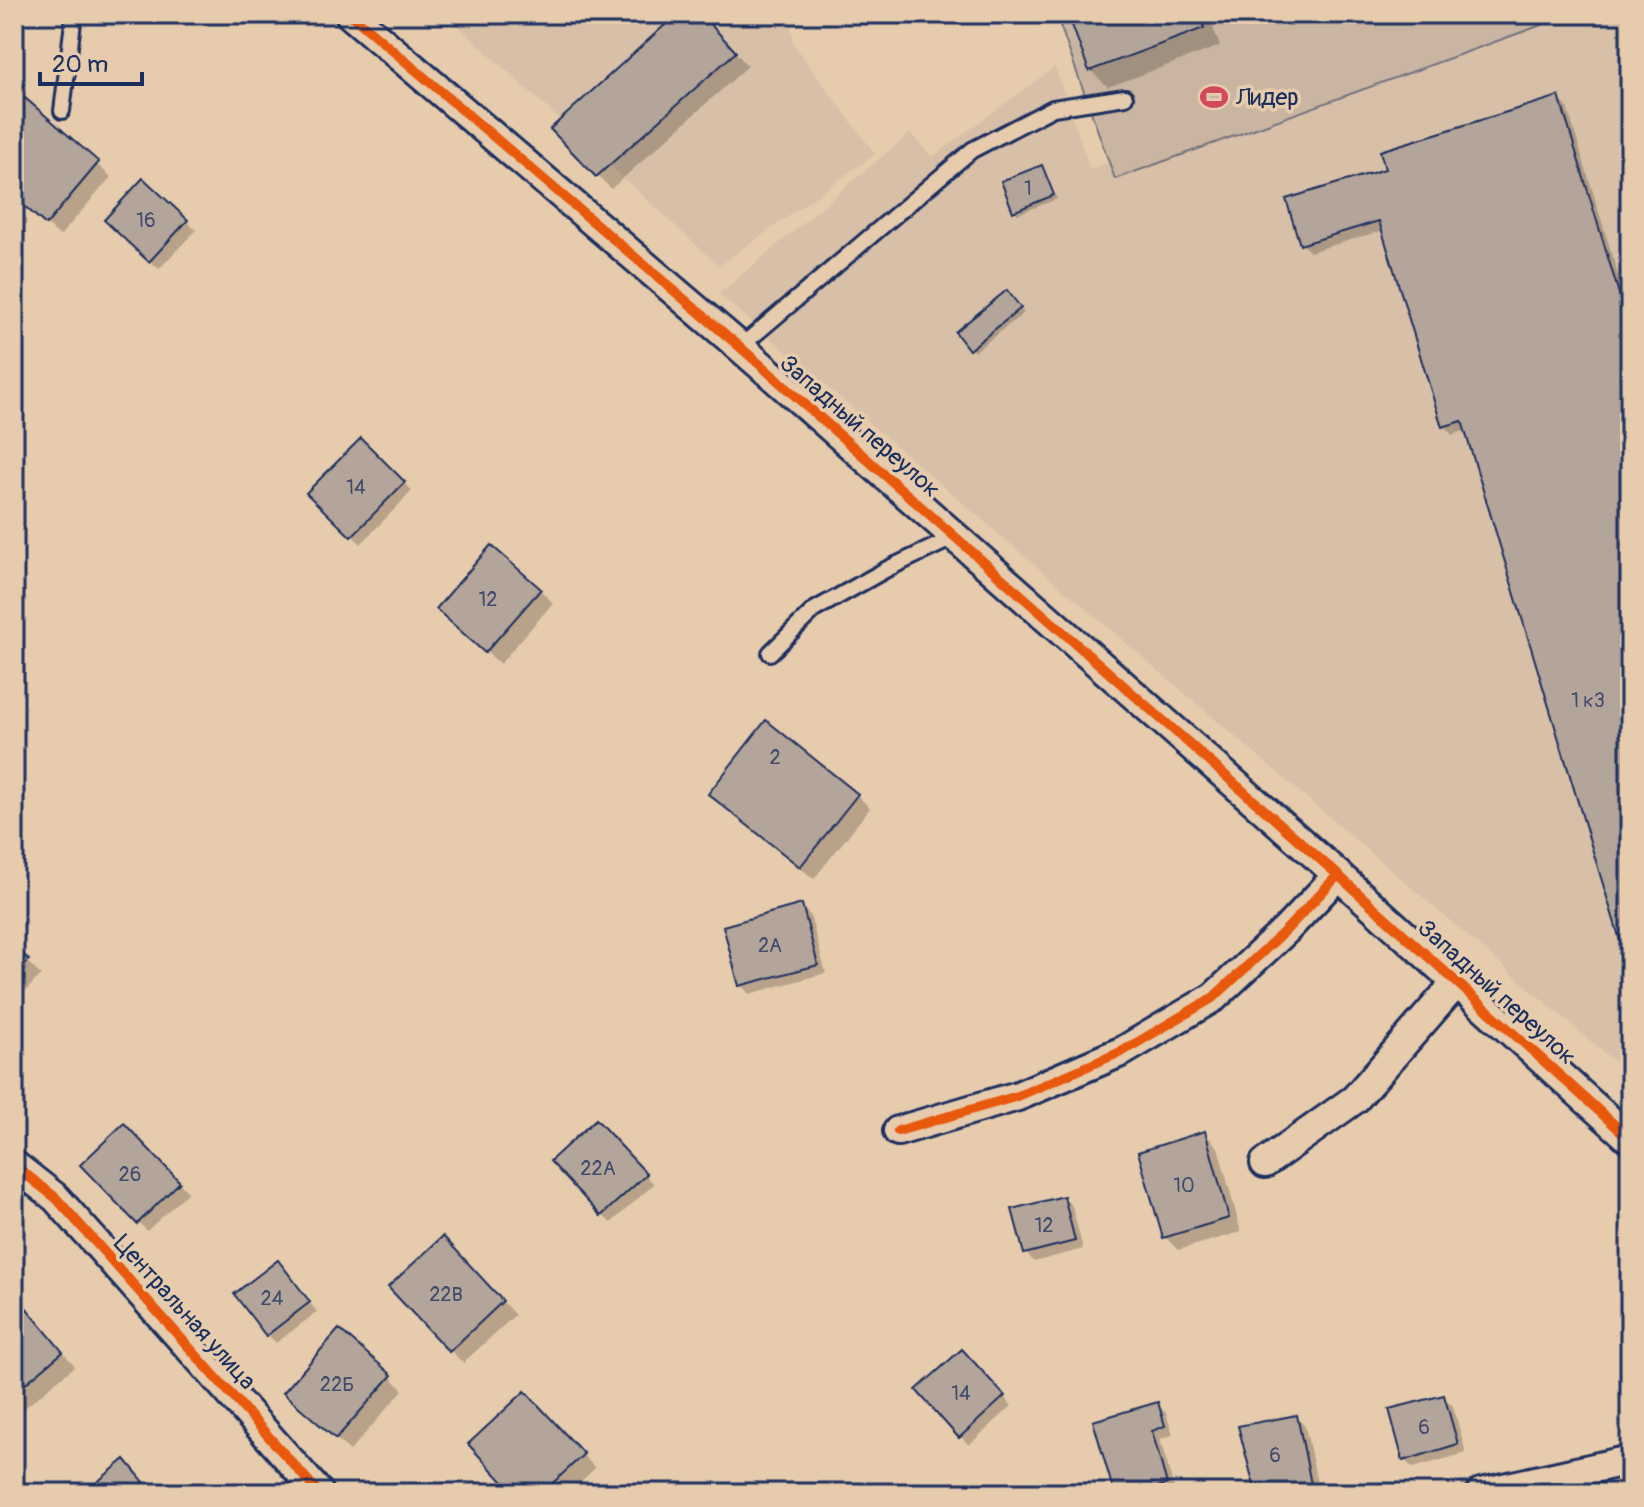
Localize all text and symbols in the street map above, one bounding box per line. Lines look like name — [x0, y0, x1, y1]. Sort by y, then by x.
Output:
scale bar — [40, 36, 142, 86]
text: 20 m — [52, 50, 108, 79]
sports icon: Лидер — [1199, 82, 1229, 112]
place label: Лидер — [1235, 83, 1299, 112]
house number: 1 — [1024, 176, 1032, 201]
house number: 16 — [136, 208, 156, 233]
street label: Западный переулок — [774, 349, 946, 504]
house number: 14 — [346, 475, 366, 500]
house number: 12 — [479, 587, 498, 612]
house number: 1 к3 — [1571, 688, 1605, 713]
house number: 2 — [769, 745, 781, 770]
street label: Западный переулок — [1412, 914, 1582, 1071]
house number: 2А — [758, 933, 782, 958]
house number: 22А — [580, 1156, 616, 1181]
house number: 26 — [119, 1162, 141, 1187]
house number: 10 — [1173, 1173, 1195, 1198]
house number: 12 — [1035, 1213, 1054, 1238]
street label: Центральная улица — [107, 1229, 262, 1396]
house number: 22В — [429, 1282, 463, 1307]
house number: 24 — [261, 1286, 284, 1311]
house number: 22Б — [320, 1372, 354, 1397]
house number: 14 — [951, 1381, 971, 1406]
house number: 6 — [1418, 1415, 1430, 1440]
house number: 6 — [1269, 1443, 1281, 1468]

